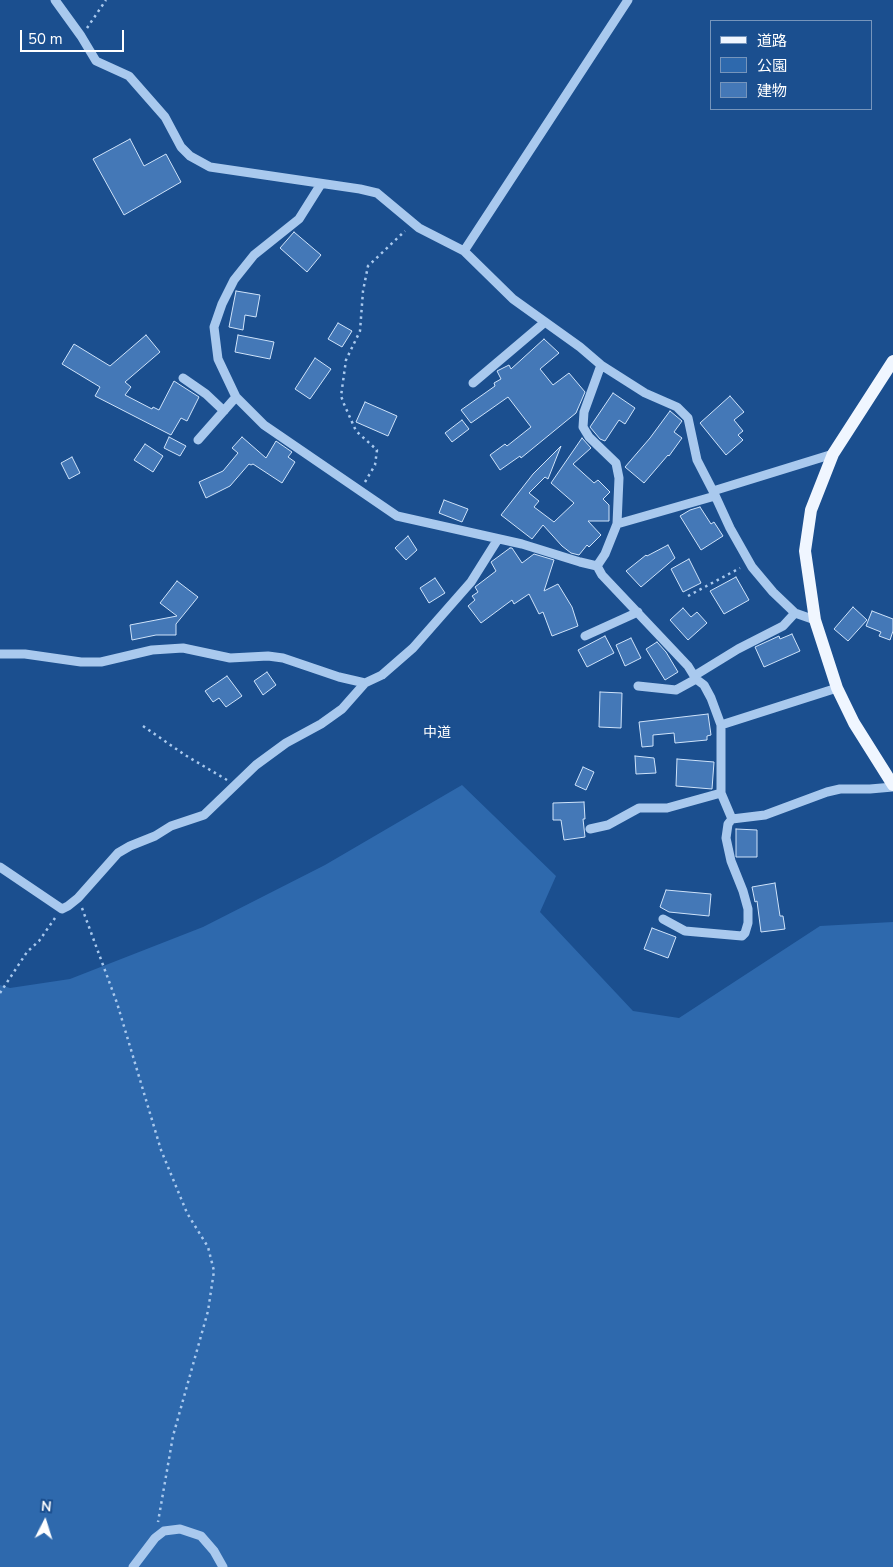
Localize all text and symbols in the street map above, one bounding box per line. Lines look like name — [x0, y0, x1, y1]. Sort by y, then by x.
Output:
scale bar — [22, 20, 126, 52]
legend — [710, 20, 873, 110]
text: 50 m — [28, 29, 63, 49]
text: 道路 — [757, 31, 787, 51]
text: 公園 — [757, 56, 787, 76]
text: 建物 — [757, 81, 787, 101]
district label: 中道 — [423, 726, 451, 742]
north arrow — [20, 1497, 70, 1547]
text: N — [40, 1497, 52, 1516]

